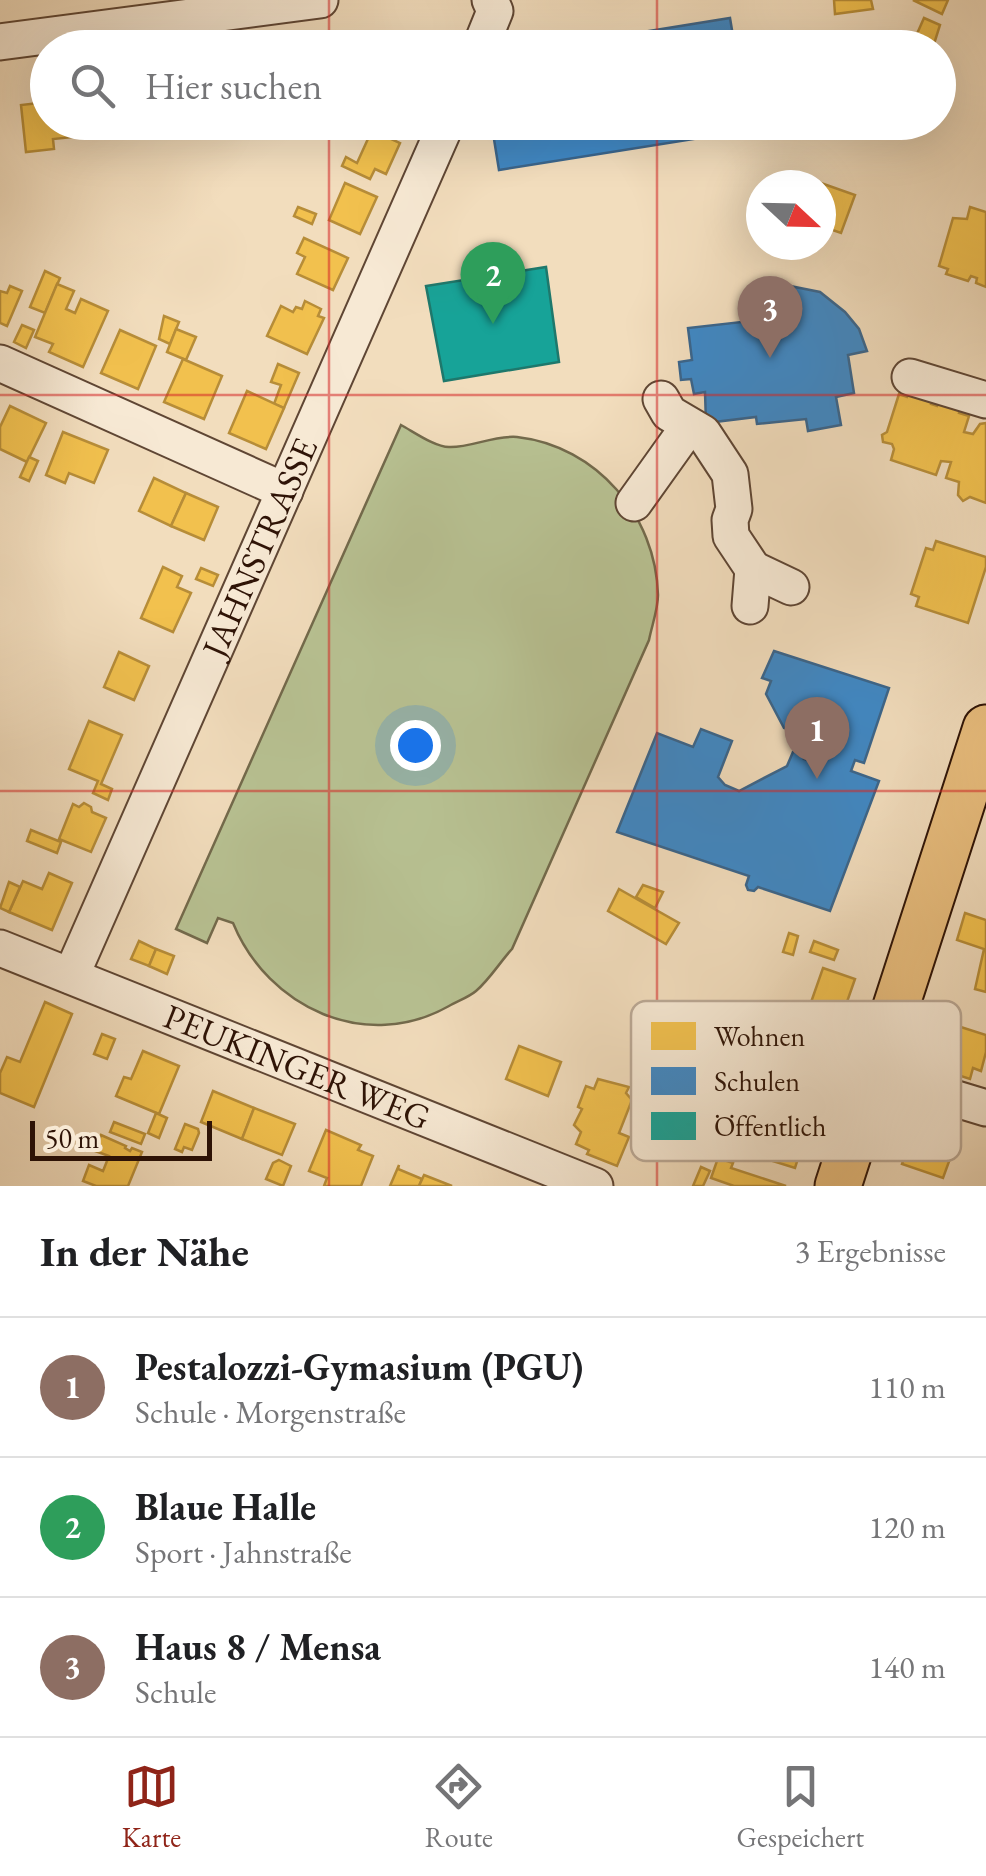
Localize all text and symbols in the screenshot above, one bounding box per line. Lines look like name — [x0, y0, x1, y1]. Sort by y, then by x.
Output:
search box — [30, 30, 956, 140]
icon: search — [65, 58, 120, 113]
text: Hier suchen — [145, 61, 322, 110]
north arrow — [746, 170, 836, 260]
pin: 2 — [460, 242, 526, 324]
pin: 3 — [738, 276, 802, 358]
street label: JAHNSTRASSE — [190, 431, 327, 667]
pin: 1 — [784, 696, 850, 779]
your location — [390, 720, 441, 771]
street label: PEUKINGER WEG — [158, 993, 437, 1140]
legend — [631, 1001, 961, 1161]
text: Wohnen — [714, 1018, 805, 1054]
text: Schulen — [714, 1063, 800, 1099]
text: Öffentlich — [714, 1108, 826, 1144]
scale bar — [30, 1116, 212, 1160]
text: 50 m — [45, 1120, 99, 1156]
text: In der Nähe — [40, 1224, 249, 1279]
text: 3 Ergebnisse — [795, 1230, 946, 1272]
text: Pestalozzi-Gymasium (PGU) — [135, 1342, 583, 1391]
text: 1 — [64, 1366, 81, 1408]
text: 110 m — [869, 1366, 946, 1408]
text: Schule · Morgenstraße — [135, 1391, 406, 1433]
text: Blaue Halle — [135, 1482, 316, 1531]
text: 2 — [64, 1506, 81, 1548]
text: 120 m — [869, 1506, 946, 1548]
text: Sport · Jahnstraße — [135, 1531, 352, 1573]
text: Haus 8 / Mensa — [135, 1622, 381, 1671]
text: 3 — [64, 1646, 81, 1688]
text: 140 m — [869, 1646, 946, 1688]
text: Schule — [135, 1671, 216, 1713]
tab: Karte — [122, 1759, 181, 1855]
tab: Route — [425, 1759, 493, 1855]
tab: Gespeichert — [737, 1759, 864, 1855]

